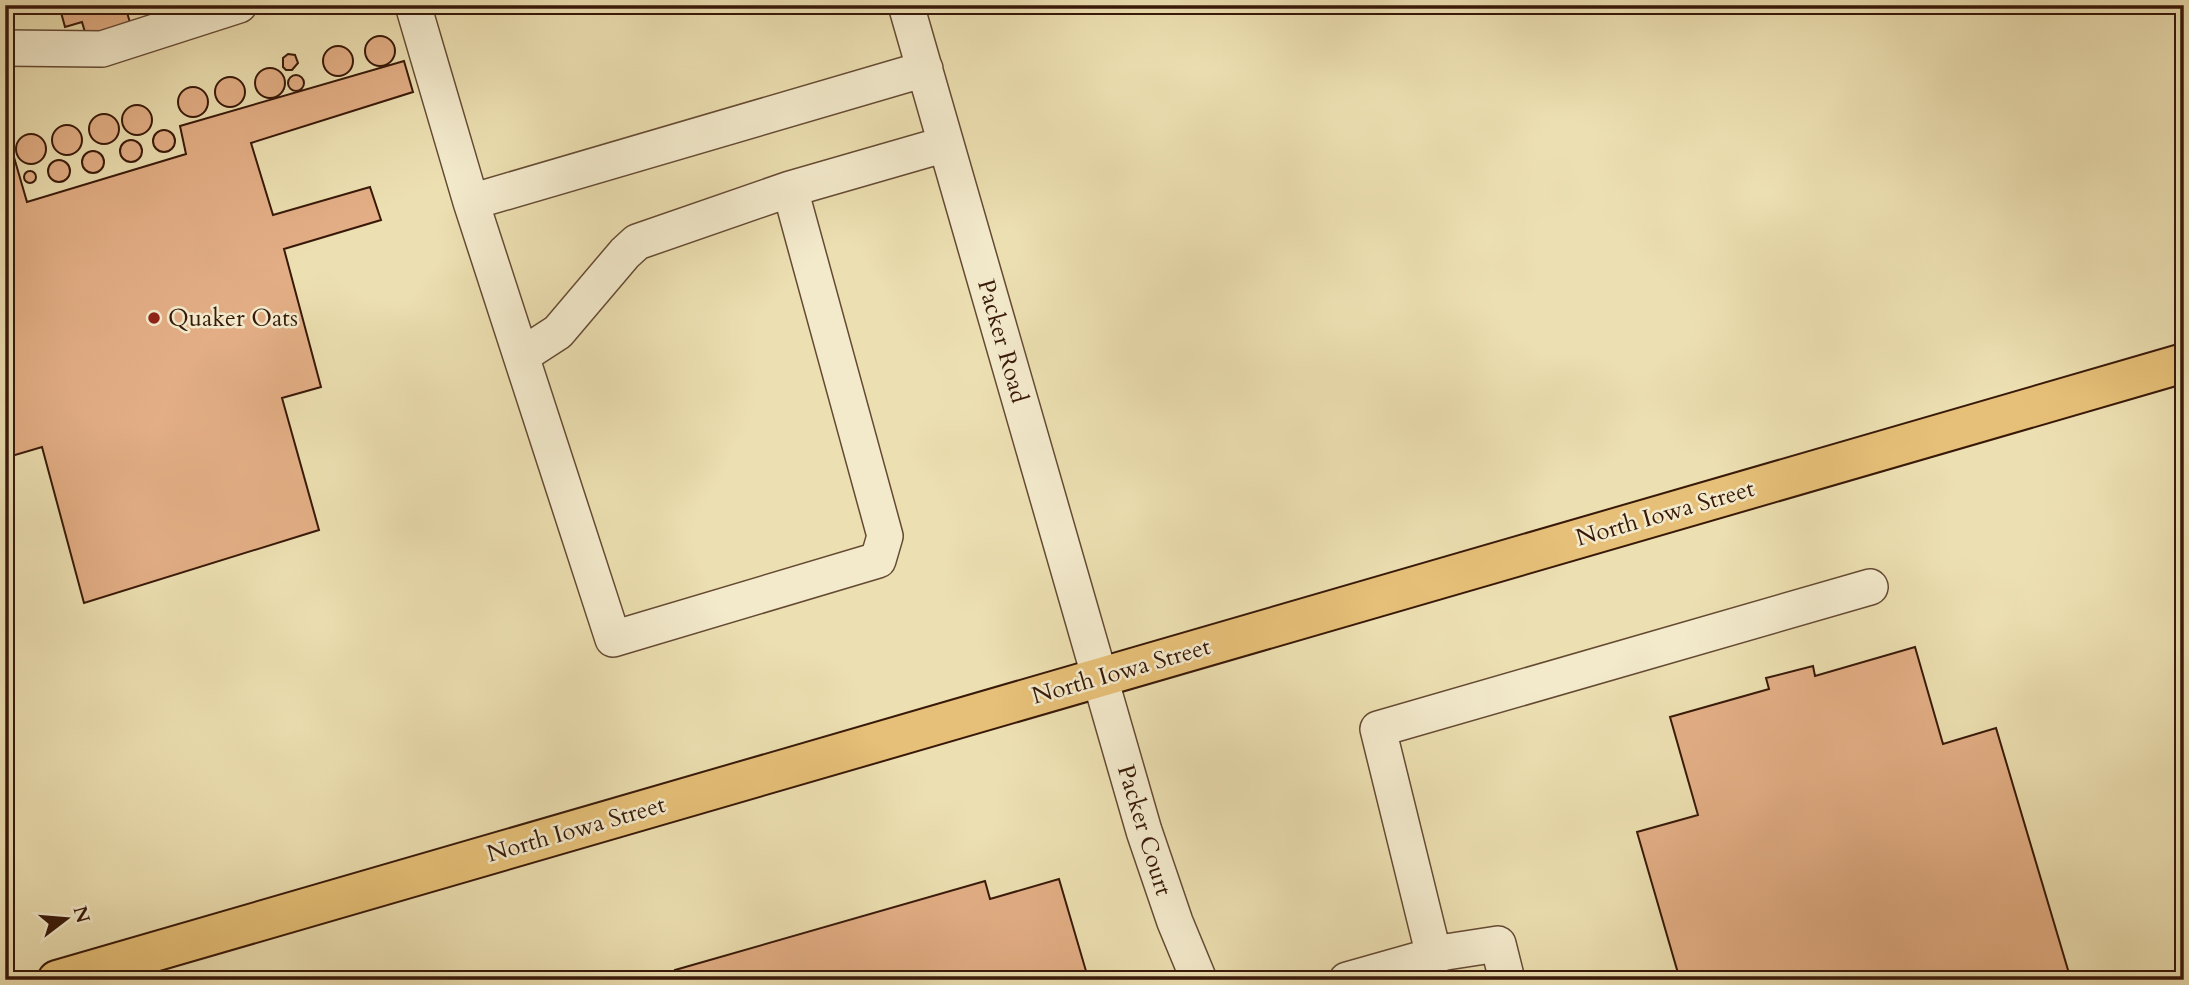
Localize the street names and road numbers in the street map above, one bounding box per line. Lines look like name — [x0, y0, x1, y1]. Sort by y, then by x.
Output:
street label: Packer Road — [969, 275, 1036, 407]
street label: North Iowa Street — [1572, 472, 1759, 555]
street label: North Iowa Street — [1028, 630, 1215, 713]
street label: Packer Court — [1109, 761, 1180, 900]
street label: North Iowa Street — [483, 788, 670, 871]

